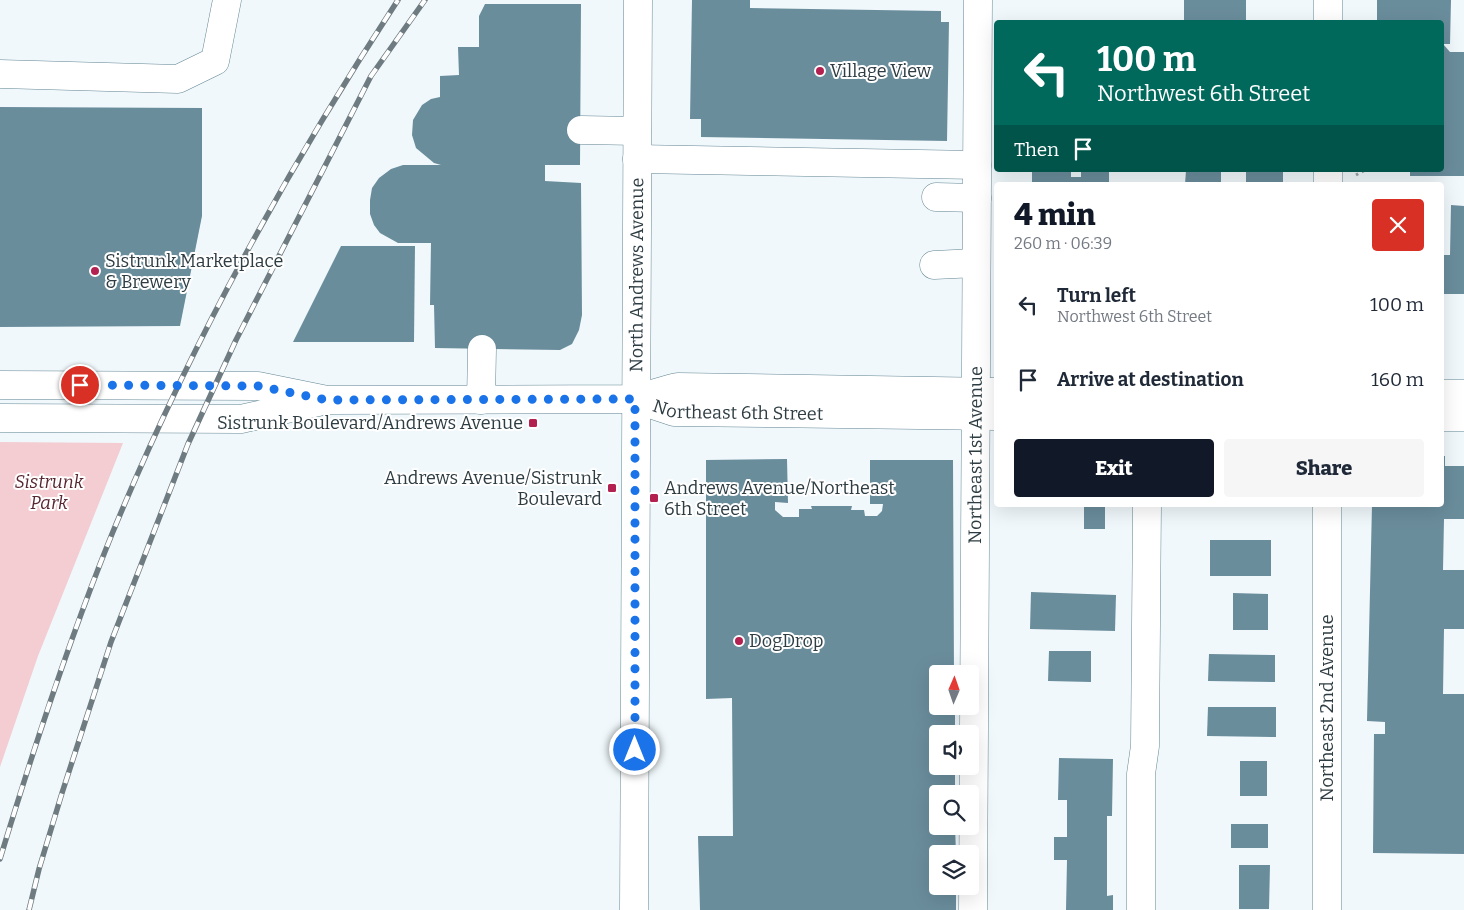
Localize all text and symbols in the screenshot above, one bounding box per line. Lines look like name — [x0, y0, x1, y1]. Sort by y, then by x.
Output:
text: 100 m — [1097, 38, 1196, 80]
icon: left — [1014, 40, 1079, 105]
place label: Village View — [830, 60, 932, 82]
marker: Village View — [814, 65, 826, 77]
text: Northwest 6th Street — [1097, 80, 1310, 107]
icon: arrive — [1069, 135, 1097, 163]
text: Then — [1014, 138, 1059, 161]
street label: North Andrews Avenue — [625, 178, 648, 372]
text: 4 min — [1014, 197, 1096, 233]
button: close — [1372, 199, 1424, 251]
text: 260 m · 06:39 — [1014, 234, 1112, 253]
place label: Sistrunk Marketplace & Brewery — [105, 250, 283, 293]
marker: Sistrunk Marketplace & Brewery — [89, 265, 101, 277]
text: Turn left — [1057, 284, 1136, 307]
icon: left — [1014, 291, 1042, 319]
text: 100 m — [1370, 293, 1424, 316]
text: Northwest 6th Street — [1057, 307, 1212, 326]
pin — [59, 364, 101, 406]
street label: Northeast 1st Avenue — [964, 366, 987, 544]
icon: arrive — [1014, 366, 1042, 394]
text: Arrive at destination — [1057, 368, 1244, 391]
text: 160 m — [1371, 368, 1424, 391]
icon: arrive — [66, 371, 94, 399]
street label: Northeast 6th Street — [650, 395, 824, 425]
place label: Sistrunk Boulevard/Andrews Avenue — [217, 412, 523, 434]
marker: Sistrunk Boulevard/Andrews Avenue — [527, 417, 539, 429]
button: Exit — [1014, 439, 1214, 497]
button: Share — [1224, 439, 1424, 497]
place label: Andrews Avenue/Sistrunk Boulevard — [384, 467, 603, 510]
park label: Sistrunk Park — [15, 471, 84, 514]
place label: Andrews Avenue/Northeast 6th Street — [664, 477, 895, 520]
marker: Andrews Avenue/Sistrunk Boulevard — [606, 482, 618, 494]
marker: Andrews Avenue/Northeast 6th Street — [648, 492, 660, 504]
street label: Northeast 2nd Avenue — [1316, 615, 1338, 801]
place label: DogDrop — [749, 630, 823, 652]
marker: DogDrop — [733, 635, 745, 647]
north arrow — [929, 665, 979, 715]
map controls — [929, 665, 979, 895]
position arrow — [608, 723, 660, 775]
button: sound — [929, 725, 979, 775]
button: search — [929, 785, 979, 835]
button: layers — [929, 845, 979, 895]

